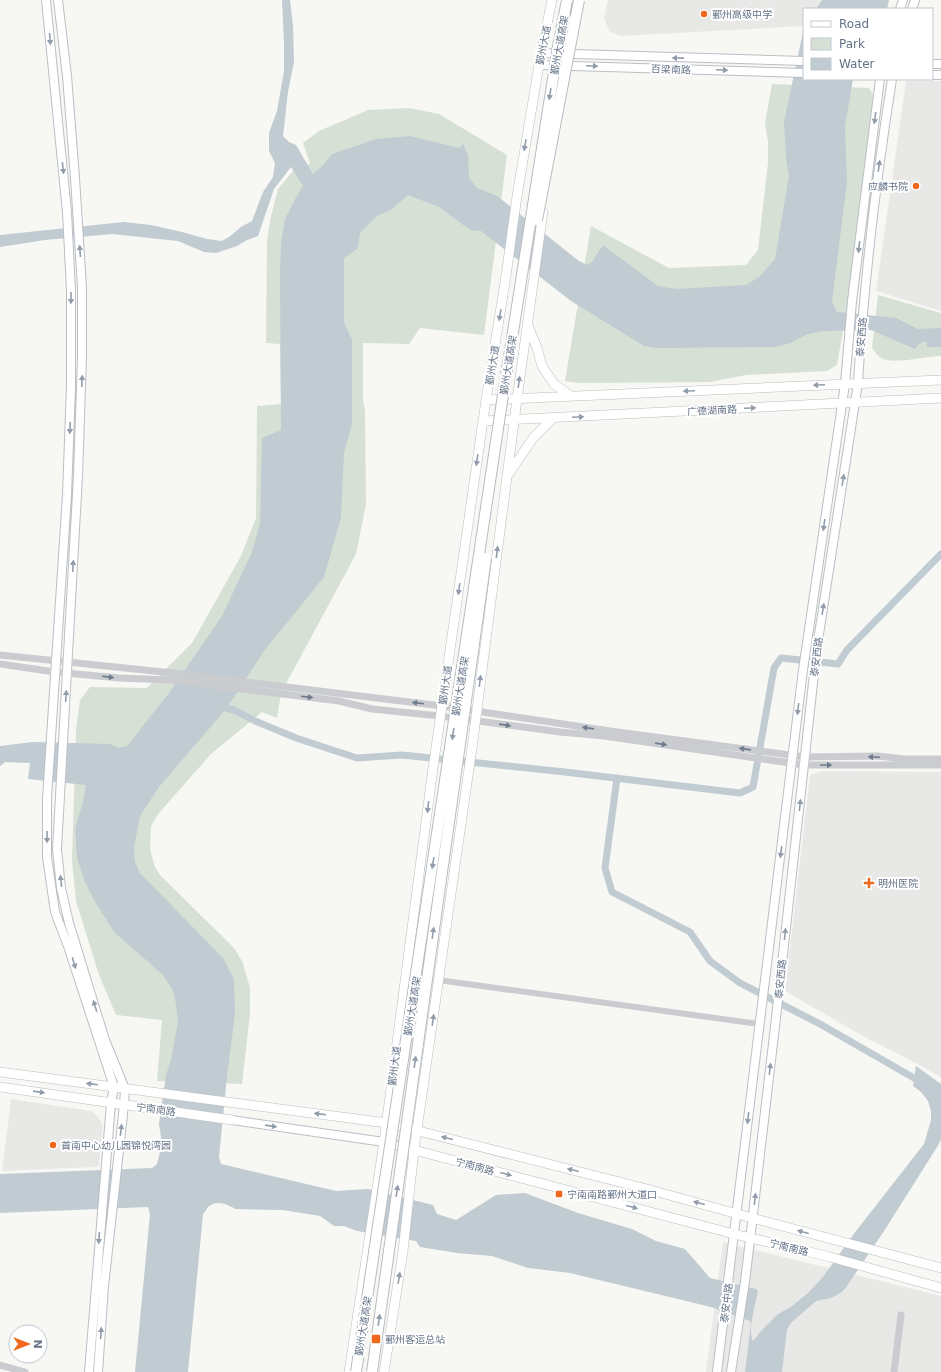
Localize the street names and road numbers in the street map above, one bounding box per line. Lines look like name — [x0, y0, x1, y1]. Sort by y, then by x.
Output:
street label: 鄞州大道高架 — [549, 15, 570, 76]
street label: 鄞州大道 — [534, 24, 553, 66]
street label: 百梁南路 — [651, 63, 691, 76]
street label: 泰安西路 — [854, 317, 869, 357]
street label: 鄞州大道高架 — [498, 335, 519, 396]
street label: 鄞州大道 — [484, 344, 501, 386]
street label: 广德湖南路 — [687, 404, 737, 417]
street label: 泰安西路 — [809, 637, 824, 678]
street label: 鄞州大道高架 — [450, 656, 471, 717]
street label: 鄞州大道 — [437, 664, 454, 706]
street label: 泰安西路 — [773, 959, 788, 1000]
street label: 鄞州大道高架 — [402, 976, 423, 1037]
street label: 鄞州大道 — [387, 1046, 402, 1087]
street label: 宁南南路 — [135, 1101, 177, 1118]
street label: 宁南南路 — [454, 1156, 496, 1177]
street label: 宁南南路 — [768, 1237, 810, 1258]
street label: 泰安中路 — [719, 1283, 734, 1324]
street label: 鄞州大道高架 — [353, 1296, 374, 1357]

